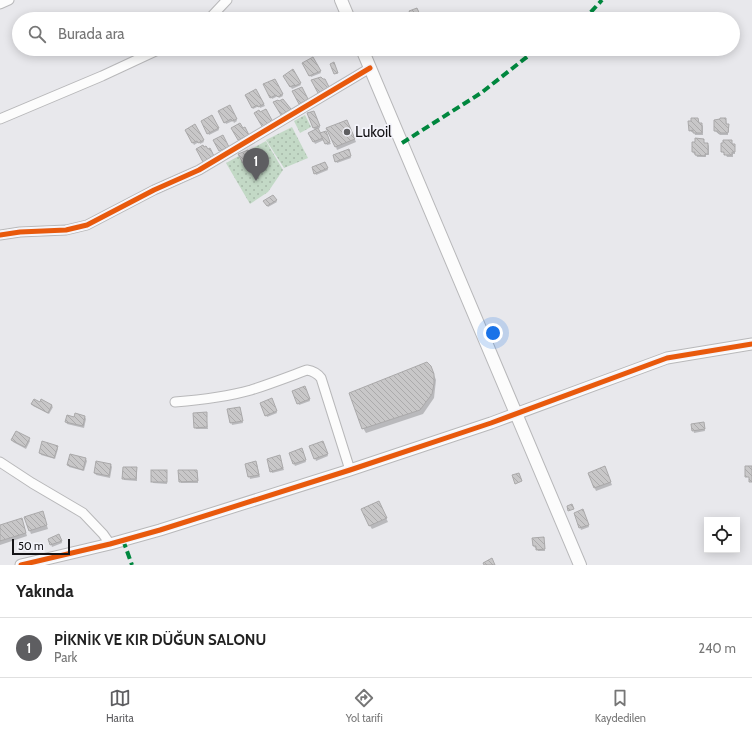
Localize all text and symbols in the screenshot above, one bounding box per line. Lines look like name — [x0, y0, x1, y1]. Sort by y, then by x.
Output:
search box — [12, 12, 740, 56]
icon: search — [26, 23, 48, 45]
text: Burada ara — [58, 25, 125, 43]
place label: Lukoil — [355, 123, 392, 141]
marker: Lukoil — [342, 127, 352, 137]
pin: 1 — [243, 148, 269, 181]
your location — [483, 323, 503, 343]
map controls — [704, 517, 740, 553]
button: locate — [704, 517, 740, 553]
scale bar — [12, 537, 70, 556]
text: 50 m — [18, 539, 44, 553]
text: Yakında — [16, 581, 74, 601]
text: PİKNİK VE KIR DÜĞUN SALONU — [54, 631, 266, 649]
text: 1 — [27, 640, 31, 656]
text: 240 m — [698, 640, 736, 656]
text: Park — [54, 649, 77, 665]
tab: Harita — [106, 687, 134, 725]
tab: Yol tarifi — [346, 687, 383, 725]
tab: Kaydedilen — [595, 687, 646, 725]

